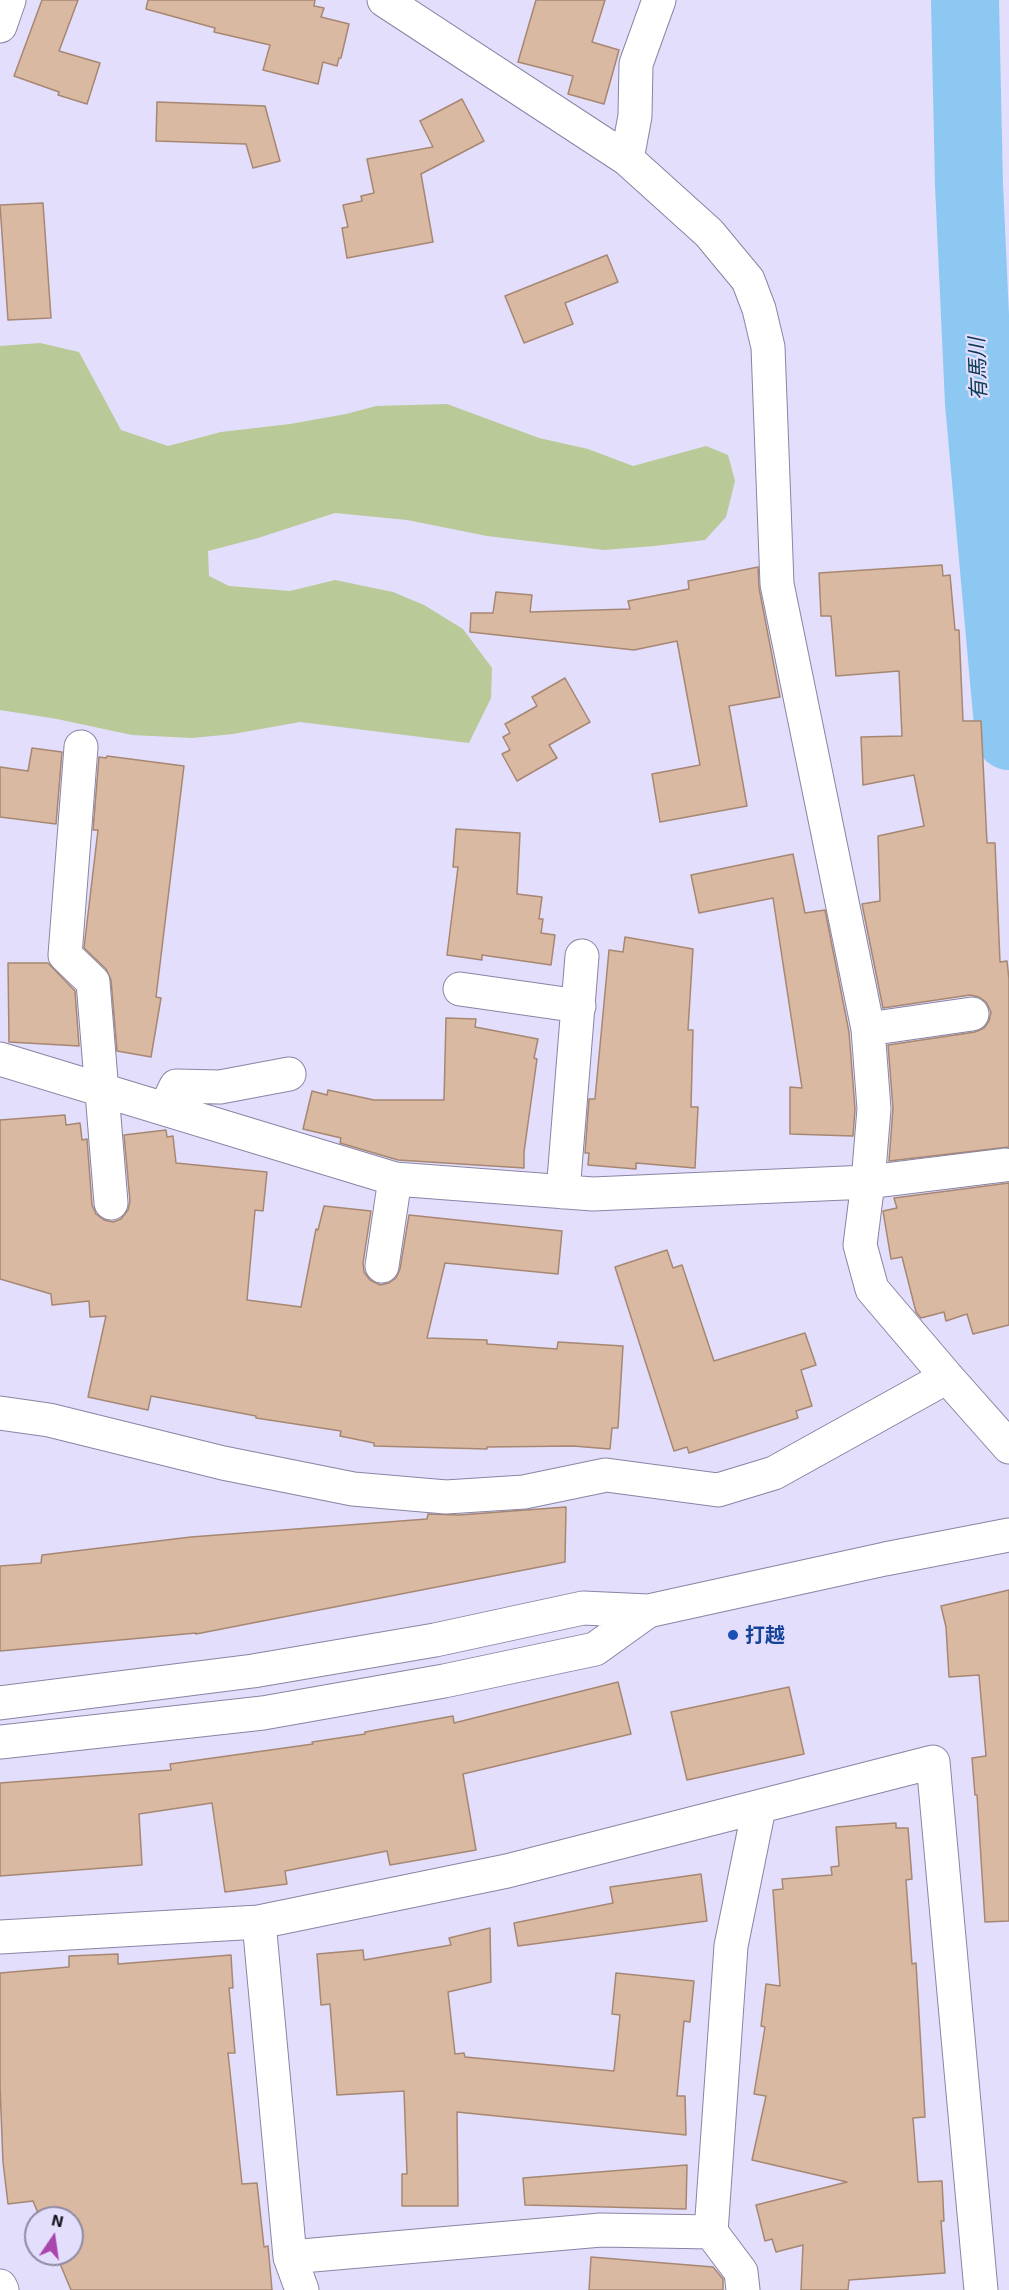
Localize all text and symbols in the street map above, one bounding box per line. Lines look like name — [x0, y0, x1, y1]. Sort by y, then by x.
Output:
water label: 有馬川 — [964, 337, 992, 401]
place label: 打越 — [745, 1623, 785, 1647]
marker: 打越 — [726, 1628, 740, 1642]
north arrow — [24, 2206, 84, 2266]
text: N — [50, 2209, 65, 2230]

